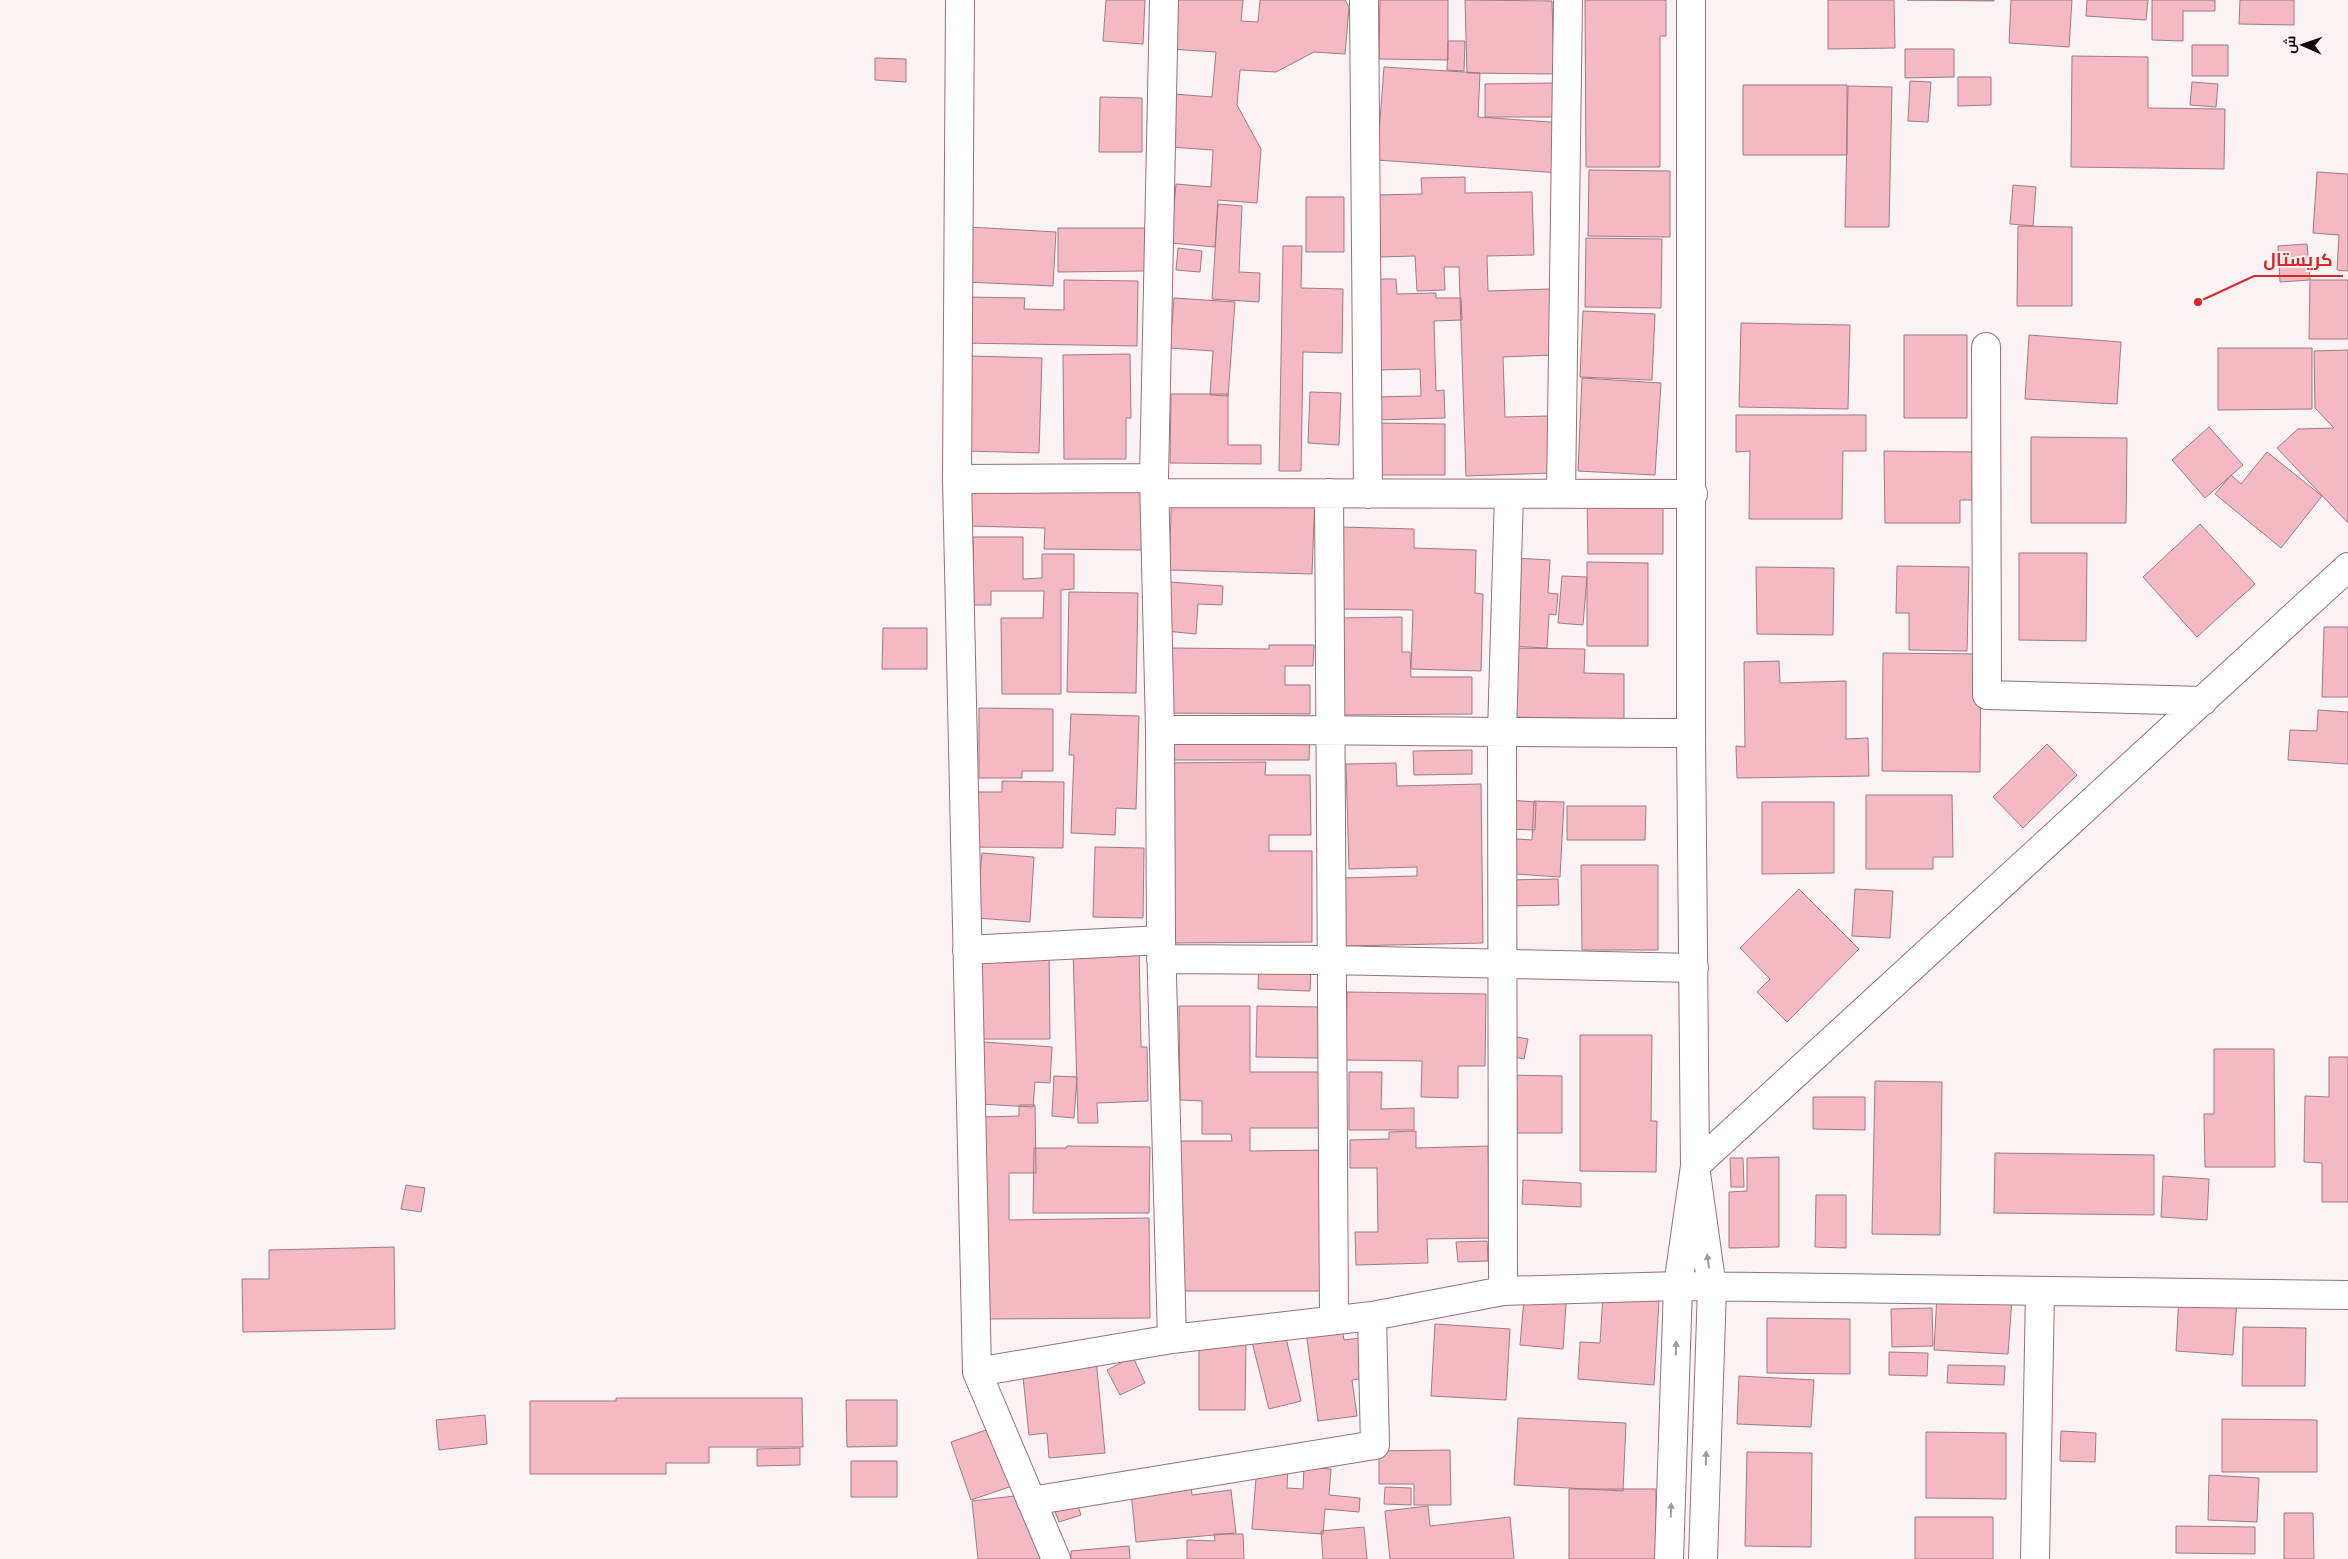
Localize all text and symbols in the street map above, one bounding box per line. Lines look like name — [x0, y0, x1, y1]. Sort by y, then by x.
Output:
north arrow — [2278, 20, 2328, 70]
text: ش — [2282, 35, 2299, 54]
callout: كريستال — [2254, 243, 2343, 276]
text: كريستال — [2263, 249, 2333, 271]
one-way arrow — [1704, 1252, 1712, 1268]
one-way arrow — [1672, 1340, 1680, 1356]
one-way arrow — [1702, 1450, 1710, 1466]
one-way arrow — [1667, 1502, 1675, 1518]

